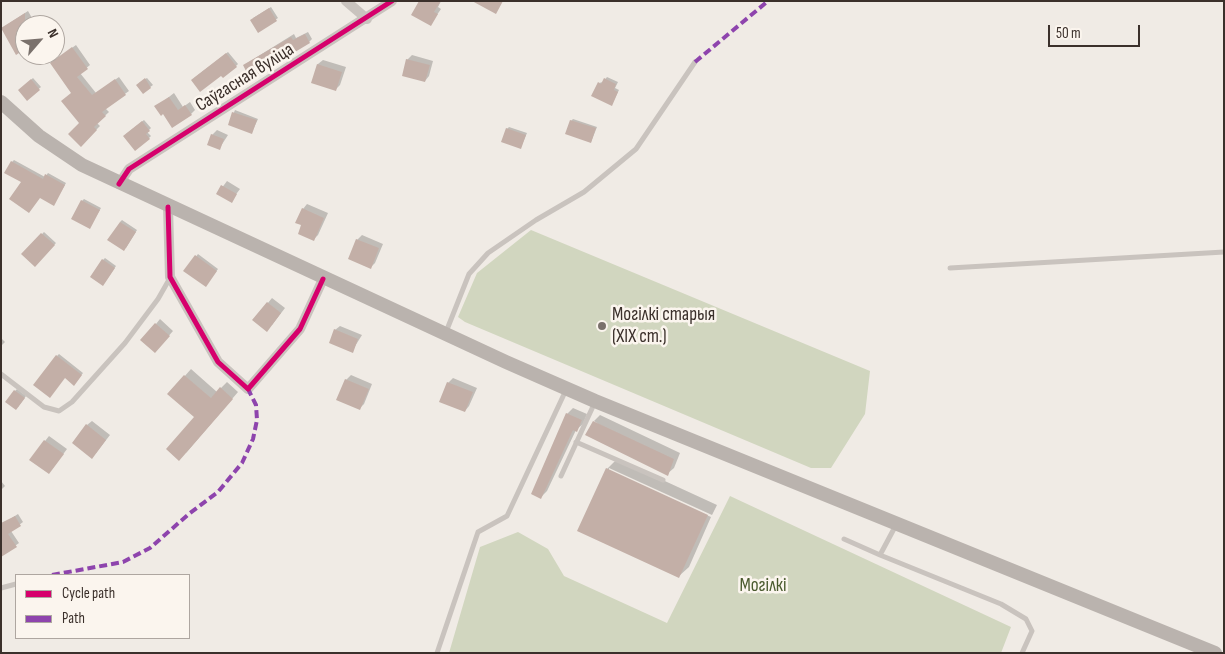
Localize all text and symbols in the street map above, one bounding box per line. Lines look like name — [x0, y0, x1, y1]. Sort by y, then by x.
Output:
north arrow — [15, 15, 65, 65]
scale bar — [1050, 15, 1142, 47]
text: 50 m — [1056, 24, 1081, 43]
text: N — [44, 26, 62, 41]
street label: Саўгасная вуліца — [192, 39, 298, 117]
place label: Могілкі старыя (XIX ст.) — [612, 304, 715, 348]
marker: Могілкі старыя (XIX ст.) — [596, 320, 608, 332]
legend — [15, 574, 190, 639]
park label: Могілкі — [739, 575, 787, 597]
text: Cycle path — [62, 584, 115, 603]
text: Path — [62, 609, 85, 628]

